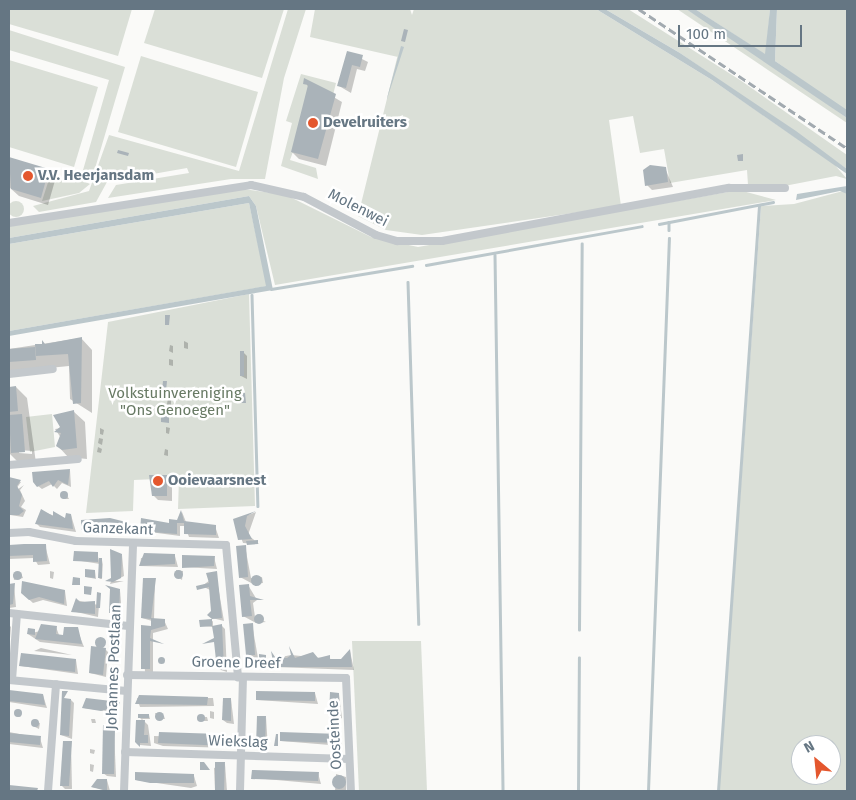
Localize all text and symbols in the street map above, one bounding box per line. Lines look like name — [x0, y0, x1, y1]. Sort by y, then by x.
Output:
scale bar — [681, 15, 805, 47]
text: 100 m — [686, 25, 726, 43]
place label: Develruiters — [323, 114, 407, 132]
marker: Develruiters — [307, 117, 319, 129]
place label: V.V. Heerjansdam — [38, 167, 154, 185]
marker: V.V. Heerjansdam — [22, 170, 34, 182]
street label: Molenwei — [325, 185, 391, 231]
park label: Volkstuinvereniging "Ons Genoegen" — [108, 384, 242, 419]
place label: Ooievaarsnest — [168, 472, 266, 490]
marker: Ooievaarsnest — [152, 475, 164, 487]
street label: Ganzekant — [82, 519, 154, 539]
street label: Johannes Postlaan — [103, 604, 125, 730]
street label: Groene Dreef — [191, 653, 281, 673]
street label: Oosteinde — [324, 700, 346, 770]
street label: Wiekslag — [208, 732, 268, 752]
north arrow — [791, 735, 841, 785]
text: N — [801, 738, 817, 757]

